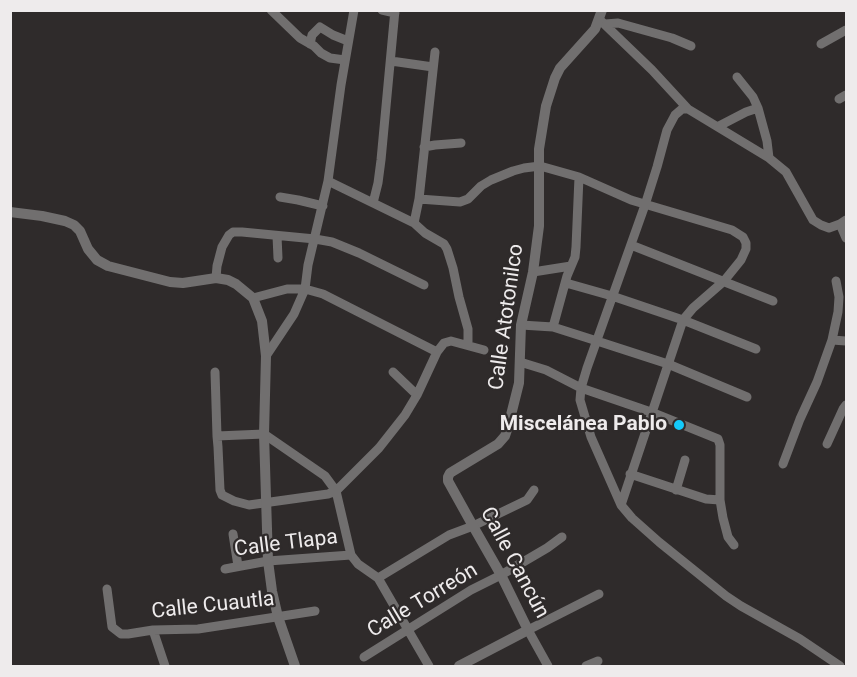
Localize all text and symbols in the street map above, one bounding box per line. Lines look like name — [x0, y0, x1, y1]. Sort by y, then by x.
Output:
street label: Calle Atotonilco — [484, 242, 530, 392]
place label: Miscelánea Pablo — [500, 412, 667, 438]
marker: Miscelánea Pablo — [672, 418, 686, 432]
street label: Calle Cancún — [474, 503, 554, 623]
street label: Calle Tlapa — [233, 525, 339, 563]
street label: Calle Torreón — [363, 558, 483, 644]
street label: Calle Cuautla — [150, 587, 276, 625]

